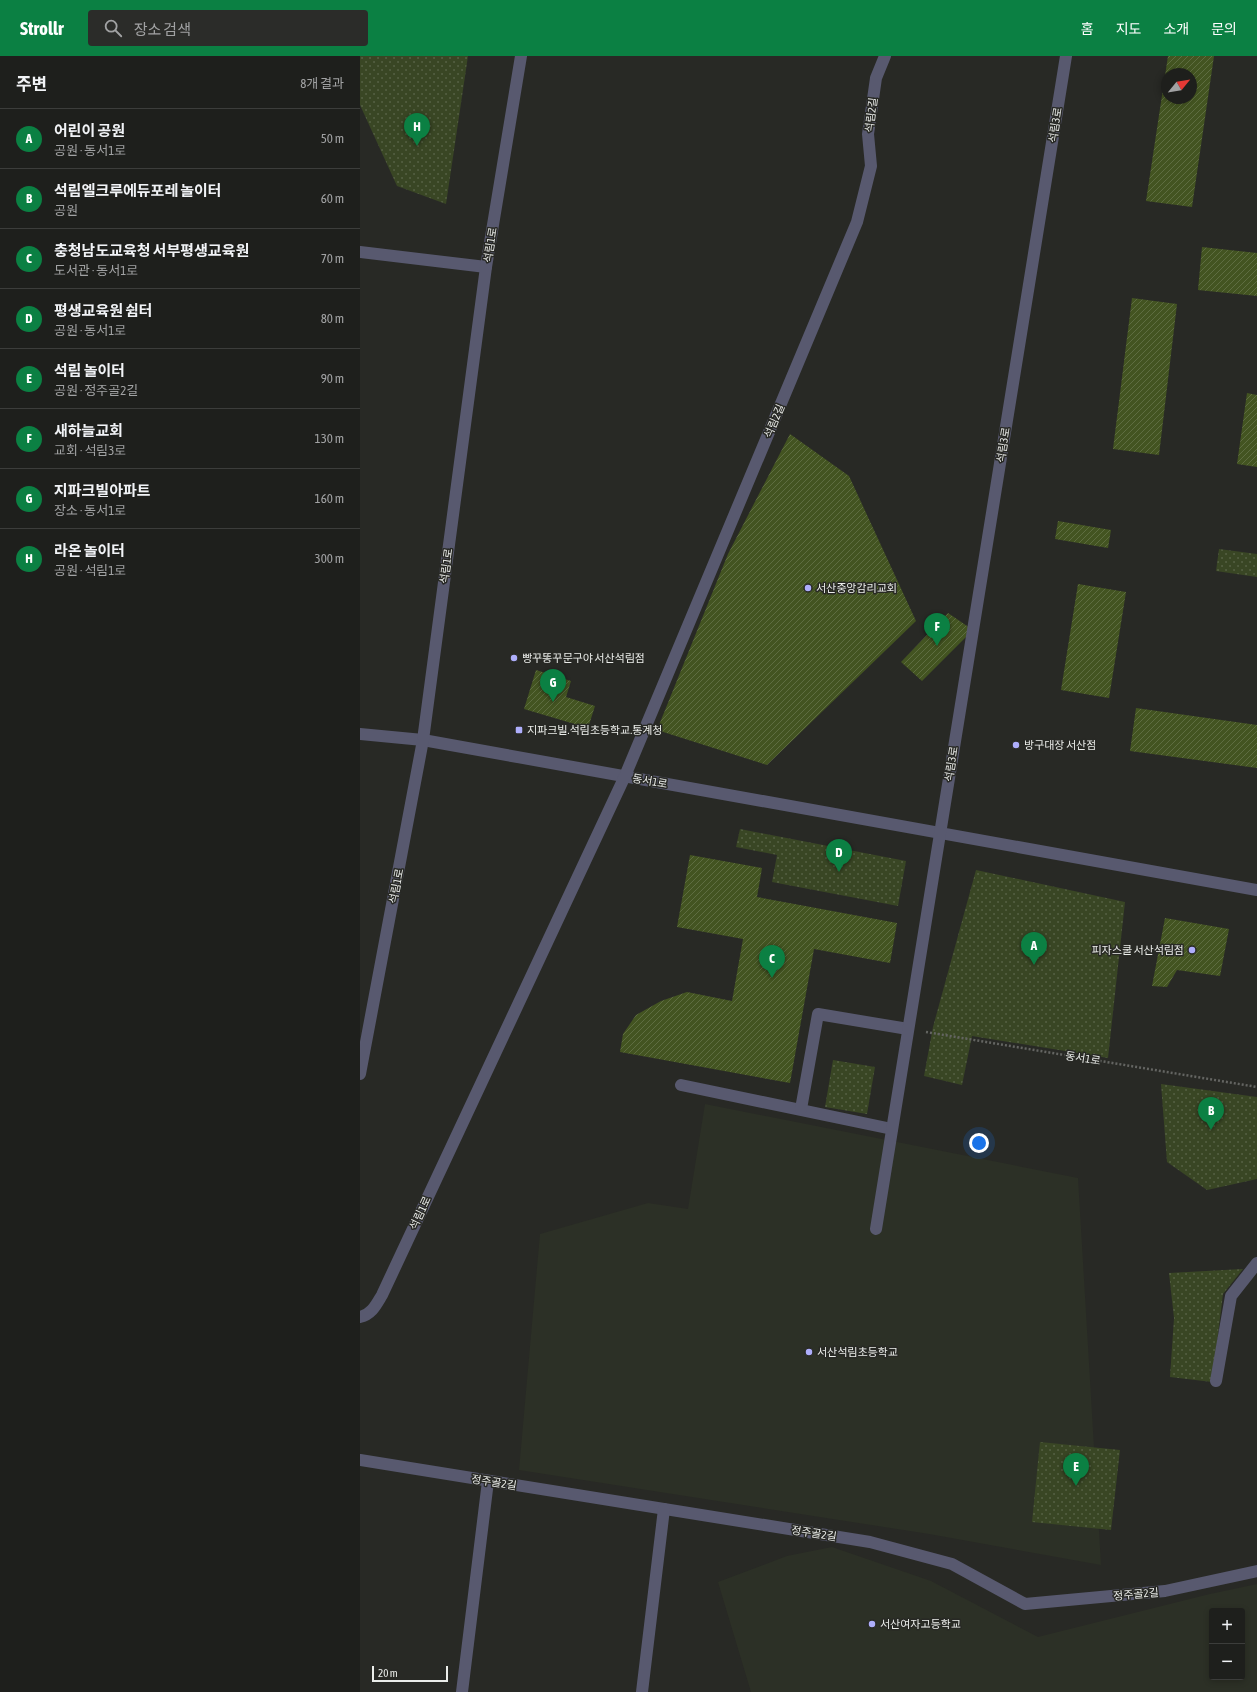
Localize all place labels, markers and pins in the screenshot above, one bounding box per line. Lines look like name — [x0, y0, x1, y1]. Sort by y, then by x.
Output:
pin: H — [404, 113, 430, 146]
place label: 서산중앙감리교회 — [816, 582, 897, 594]
marker: 서산중앙감리교회 — [803, 583, 813, 593]
pin: F — [924, 613, 950, 646]
place label: 빵꾸똥꾸문구야 서산석림점 — [522, 652, 645, 664]
marker: 빵꾸똥꾸문구야 서산석림점 — [509, 653, 519, 663]
pin: G — [540, 669, 566, 702]
place label: 지파크빌.석림초등학교.통계청 — [527, 724, 662, 736]
marker: 지파크빌.석림초등학교.통계청 — [514, 725, 524, 735]
place label: 방구대장 서산점 — [1024, 739, 1096, 751]
marker: 방구대장 서산점 — [1011, 740, 1021, 750]
pin: D — [826, 839, 852, 872]
pin: A — [1021, 932, 1047, 965]
place label: 피자스쿨 서산석림점 — [1091, 944, 1184, 956]
pin: C — [759, 945, 785, 978]
marker: 피자스쿨 서산석림점 — [1187, 945, 1197, 955]
pin: B — [1198, 1097, 1224, 1130]
place label: 서산석림초등학교 — [817, 1346, 898, 1358]
marker: 서산석림초등학교 — [804, 1347, 814, 1357]
pin: E — [1063, 1453, 1089, 1486]
place label: 서산여자고등학교 — [880, 1618, 961, 1630]
marker: 서산여자고등학교 — [867, 1619, 877, 1629]

